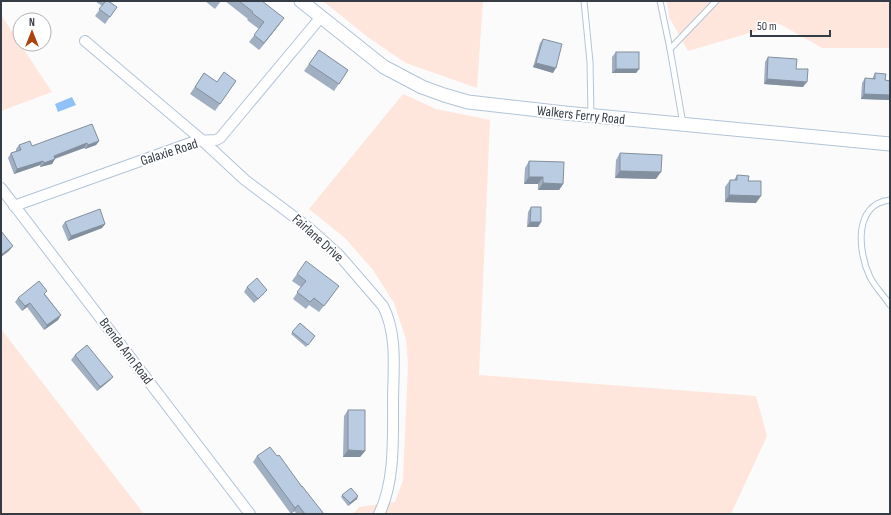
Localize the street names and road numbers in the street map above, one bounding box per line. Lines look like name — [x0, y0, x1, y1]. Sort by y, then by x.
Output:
street label: Walkers Ferry Road — [536, 102, 626, 128]
street label: Galaxie Road — [138, 135, 200, 169]
street label: Fairlane Drive — [289, 210, 347, 266]
street label: Brenda Ann Road — [95, 314, 157, 388]

